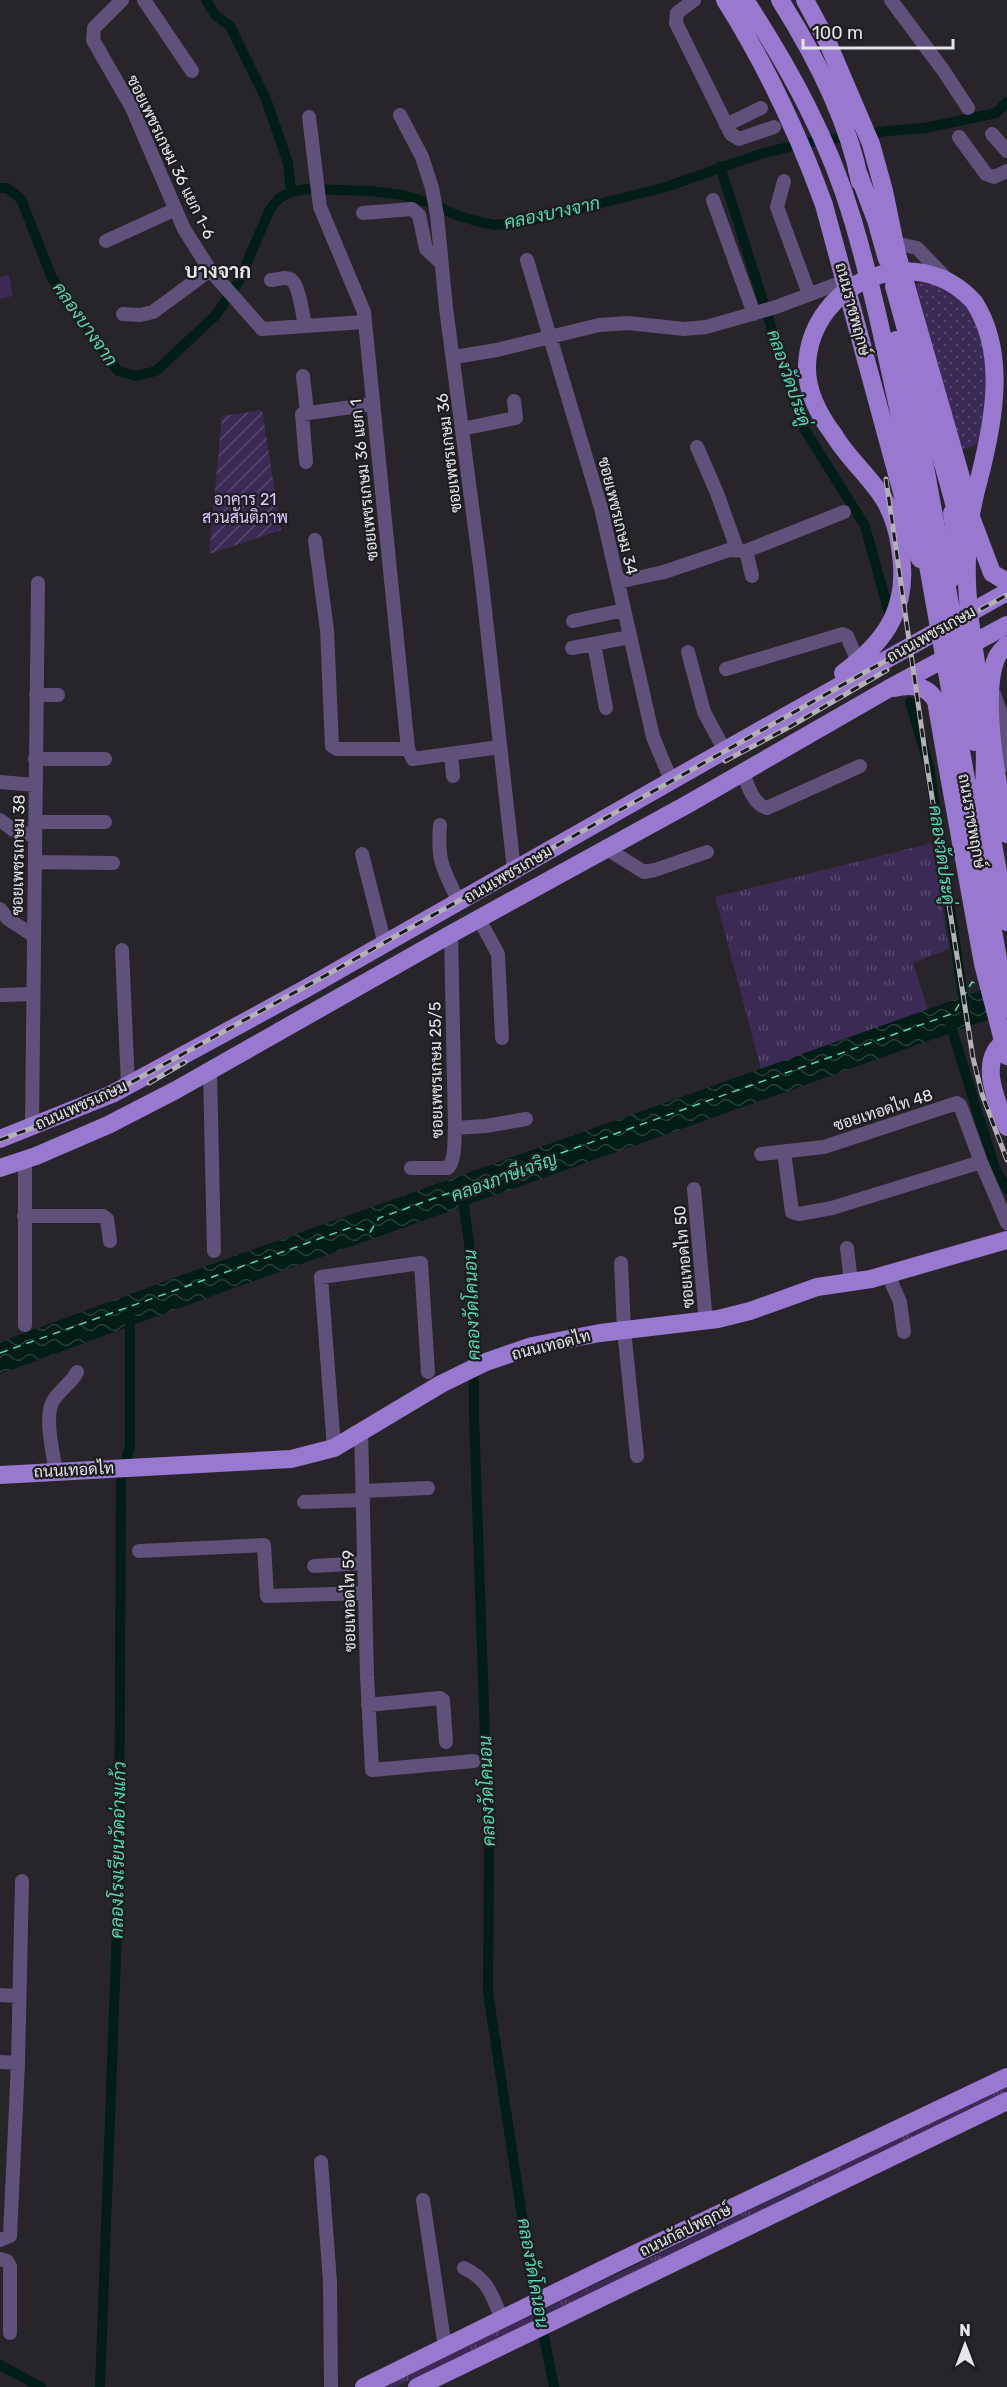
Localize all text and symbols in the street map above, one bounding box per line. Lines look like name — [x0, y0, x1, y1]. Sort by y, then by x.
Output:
scale bar — [803, 12, 953, 50]
text: 100 m — [812, 22, 863, 44]
street label: ซอยเพชรเกษม 36 แยก 1-6 — [123, 72, 219, 242]
water label: คลองบางจาก — [502, 192, 602, 234]
district label: บางจาก — [185, 259, 251, 283]
street label: ถนนราชพฤกษ์ — [831, 260, 878, 358]
water label: คลองบางจาก — [48, 278, 122, 370]
water label: คลองวัดประดู่ — [760, 326, 817, 431]
street label: ซอยเพชรเกษม 36 — [432, 392, 466, 514]
street label: ซอยเพชรเกษม 36 แยก 1 — [346, 398, 382, 562]
street label: ซอยเพชรเกษม 34 — [594, 455, 642, 577]
park label: อาคาร 21 สวนสันติภาพ — [202, 490, 288, 527]
street label: ถนนเพชรเกษม — [883, 602, 979, 666]
street label: ถนนราชพฤกษ์ — [954, 772, 993, 870]
street label: ซอยเพชรเกษม 38 — [7, 794, 29, 916]
water label: คลองวัดประดู่ — [922, 803, 961, 907]
street label: ถนนเพชรเกษม — [461, 841, 555, 907]
street label: ซอยเพชรเกษม 25/5 — [425, 1001, 447, 1139]
street label: ถนนเพชรเกษม — [32, 1076, 130, 1134]
street label: ซอยเทอดไท 48 — [830, 1083, 935, 1135]
water label: คลองภาษีเจริญ — [447, 1146, 560, 1206]
street label: ซอยเทอดไท 50 — [668, 1205, 698, 1309]
water label: คลองวัดโคนอน — [457, 1249, 485, 1361]
street label: ถนนเทอดไท — [509, 1324, 592, 1364]
street label: ถนนเทอดไท — [33, 1456, 115, 1482]
street label: ซอยเทอดไท 59 — [337, 1550, 359, 1652]
water label: คลองวัดโคนอน — [472, 1735, 500, 1847]
water label: คลองโรงเรียนวัดอ่างแก้ว — [103, 1761, 131, 1939]
street label: ถนนกัลปพฤกษ์ — [635, 2197, 734, 2260]
water label: คลองวัดโคนอน — [513, 2216, 556, 2330]
north arrow — [935, 2315, 995, 2375]
text: N — [959, 2321, 971, 2340]

